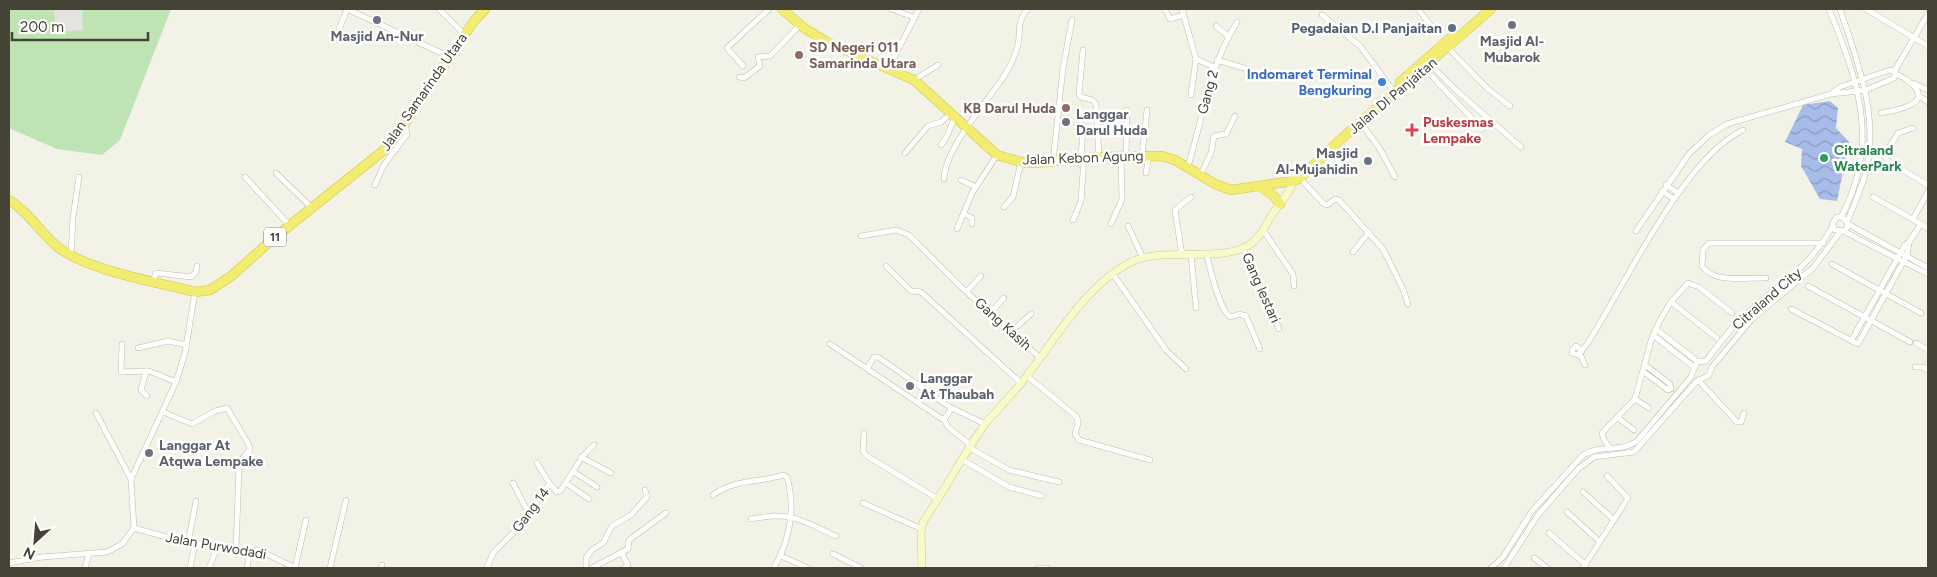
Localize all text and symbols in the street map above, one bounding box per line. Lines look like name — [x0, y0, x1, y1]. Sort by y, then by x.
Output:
scale bar — [12, 10, 149, 42]
marker: Masjid An-Nur — [371, 14, 383, 26]
text: 200 m — [20, 18, 64, 36]
marker: Masjid Al- Mubarok — [1506, 19, 1518, 31]
place label: Pegadaian D.I Panjaitan — [1291, 20, 1442, 37]
marker: Pegadaian D.I Panjaitan — [1446, 22, 1458, 34]
place label: Masjid An-Nur — [330, 28, 424, 45]
street label: Jalan Samarinda Utara — [377, 30, 471, 154]
place label: Masjid Al- Mubarok — [1480, 33, 1544, 66]
place label: SD Negeri 011 Samarinda Utara — [809, 39, 916, 72]
marker: SD Negeri 011 Samarinda Utara — [793, 49, 805, 61]
street label: Jalan DI Panjaitan — [1345, 54, 1441, 138]
place label: Indomaret Terminal Bengkuring — [1247, 66, 1372, 99]
street label: Gang 2 — [1194, 68, 1222, 116]
marker: Indomaret Terminal Bengkuring — [1376, 76, 1388, 88]
place label: KB Darul Huda — [963, 100, 1056, 117]
marker: KB Darul Huda — [1060, 102, 1072, 114]
place label: Langgar Darul Huda — [1076, 106, 1148, 139]
place label: Puskesmas Lempake — [1423, 114, 1494, 147]
marker: Langgar Darul Huda — [1060, 116, 1072, 128]
marker: Puskesmas Lempake — [1405, 123, 1419, 137]
place label: Citraland WaterPark — [1834, 142, 1902, 175]
place label: Masjid Al-Mujahidin — [1276, 145, 1358, 178]
street label: Jalan Kebon Agung — [1022, 147, 1144, 169]
marker: Citraland WaterPark — [1818, 152, 1830, 164]
marker: Masjid Al-Mujahidin — [1362, 155, 1374, 167]
road number: 11 — [264, 228, 286, 246]
street label: Gang lestari — [1238, 250, 1284, 326]
street label: Citraland City — [1729, 264, 1806, 334]
street label: Gang Kasih — [971, 294, 1035, 354]
place label: Langgar At Thaubah — [920, 370, 994, 403]
marker: Langgar At Thaubah — [904, 380, 916, 392]
place label: Langgar At Atqwa Lempake — [159, 437, 264, 470]
marker: Langgar At Atqwa Lempake — [143, 447, 155, 459]
street label: Gang 14 — [509, 484, 554, 536]
north arrow — [10, 517, 60, 567]
street label: Jalan Purwodadi — [164, 529, 268, 563]
text: N — [21, 543, 38, 563]

